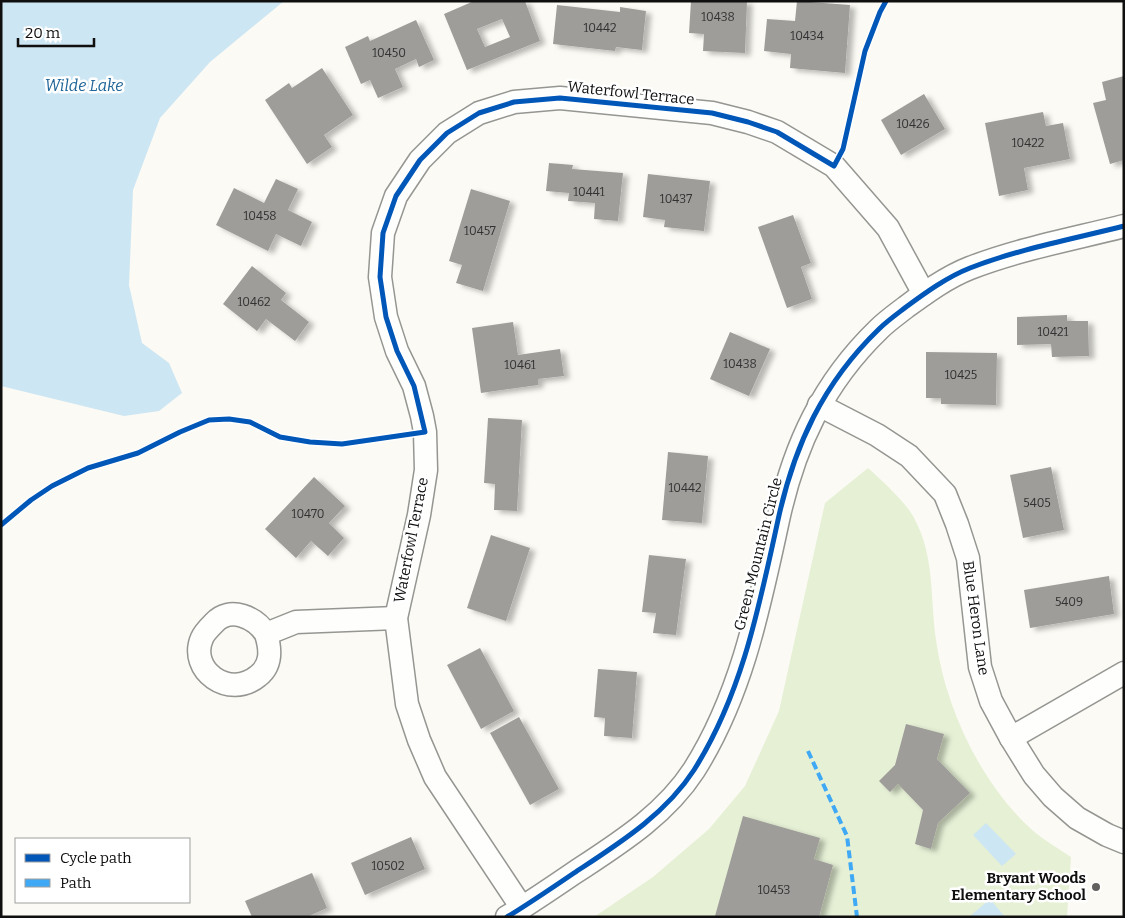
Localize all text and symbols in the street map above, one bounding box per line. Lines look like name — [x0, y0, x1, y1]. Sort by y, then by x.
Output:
house number: 10438 — [701, 10, 735, 24]
scale bar — [18, 15, 94, 47]
house number: 10442 — [583, 21, 617, 35]
text: 20 m — [25, 24, 61, 42]
house number: 10434 — [790, 29, 824, 43]
house number: 10450 — [372, 46, 406, 60]
water label: Wilde Lake — [45, 76, 123, 95]
street label: Waterfowl Terrace — [567, 77, 695, 109]
house number: 10426 — [896, 117, 930, 131]
house number: 10422 — [1012, 136, 1044, 150]
house number: 10441 — [573, 185, 605, 199]
house number: 10437 — [660, 192, 692, 206]
house number: 10458 — [243, 209, 277, 223]
house number: 10457 — [464, 224, 496, 238]
house number: 10462 — [237, 295, 271, 309]
house number: 10421 — [1038, 325, 1069, 339]
house number: 10438 — [723, 357, 757, 371]
house number: 10461 — [504, 358, 536, 372]
house number: 10425 — [945, 368, 977, 382]
street label: Waterfowl Terrace — [390, 476, 432, 604]
street label: Green Mountain Circle — [730, 476, 786, 632]
house number: 10442 — [668, 481, 702, 495]
house number: 5405 — [1023, 496, 1051, 510]
house number: 10470 — [292, 507, 324, 521]
street label: Blue Heron Lane — [959, 560, 993, 676]
house number: 5409 — [1055, 595, 1083, 609]
legend — [15, 838, 190, 903]
text: Cycle path — [60, 849, 132, 867]
house number: 10502 — [371, 859, 405, 873]
place label: Bryant Woods Elementary School — [951, 869, 1086, 904]
text: Path — [60, 874, 92, 892]
marker: Bryant Woods Elementary School — [1090, 881, 1102, 893]
house number: 10453 — [758, 883, 790, 897]

